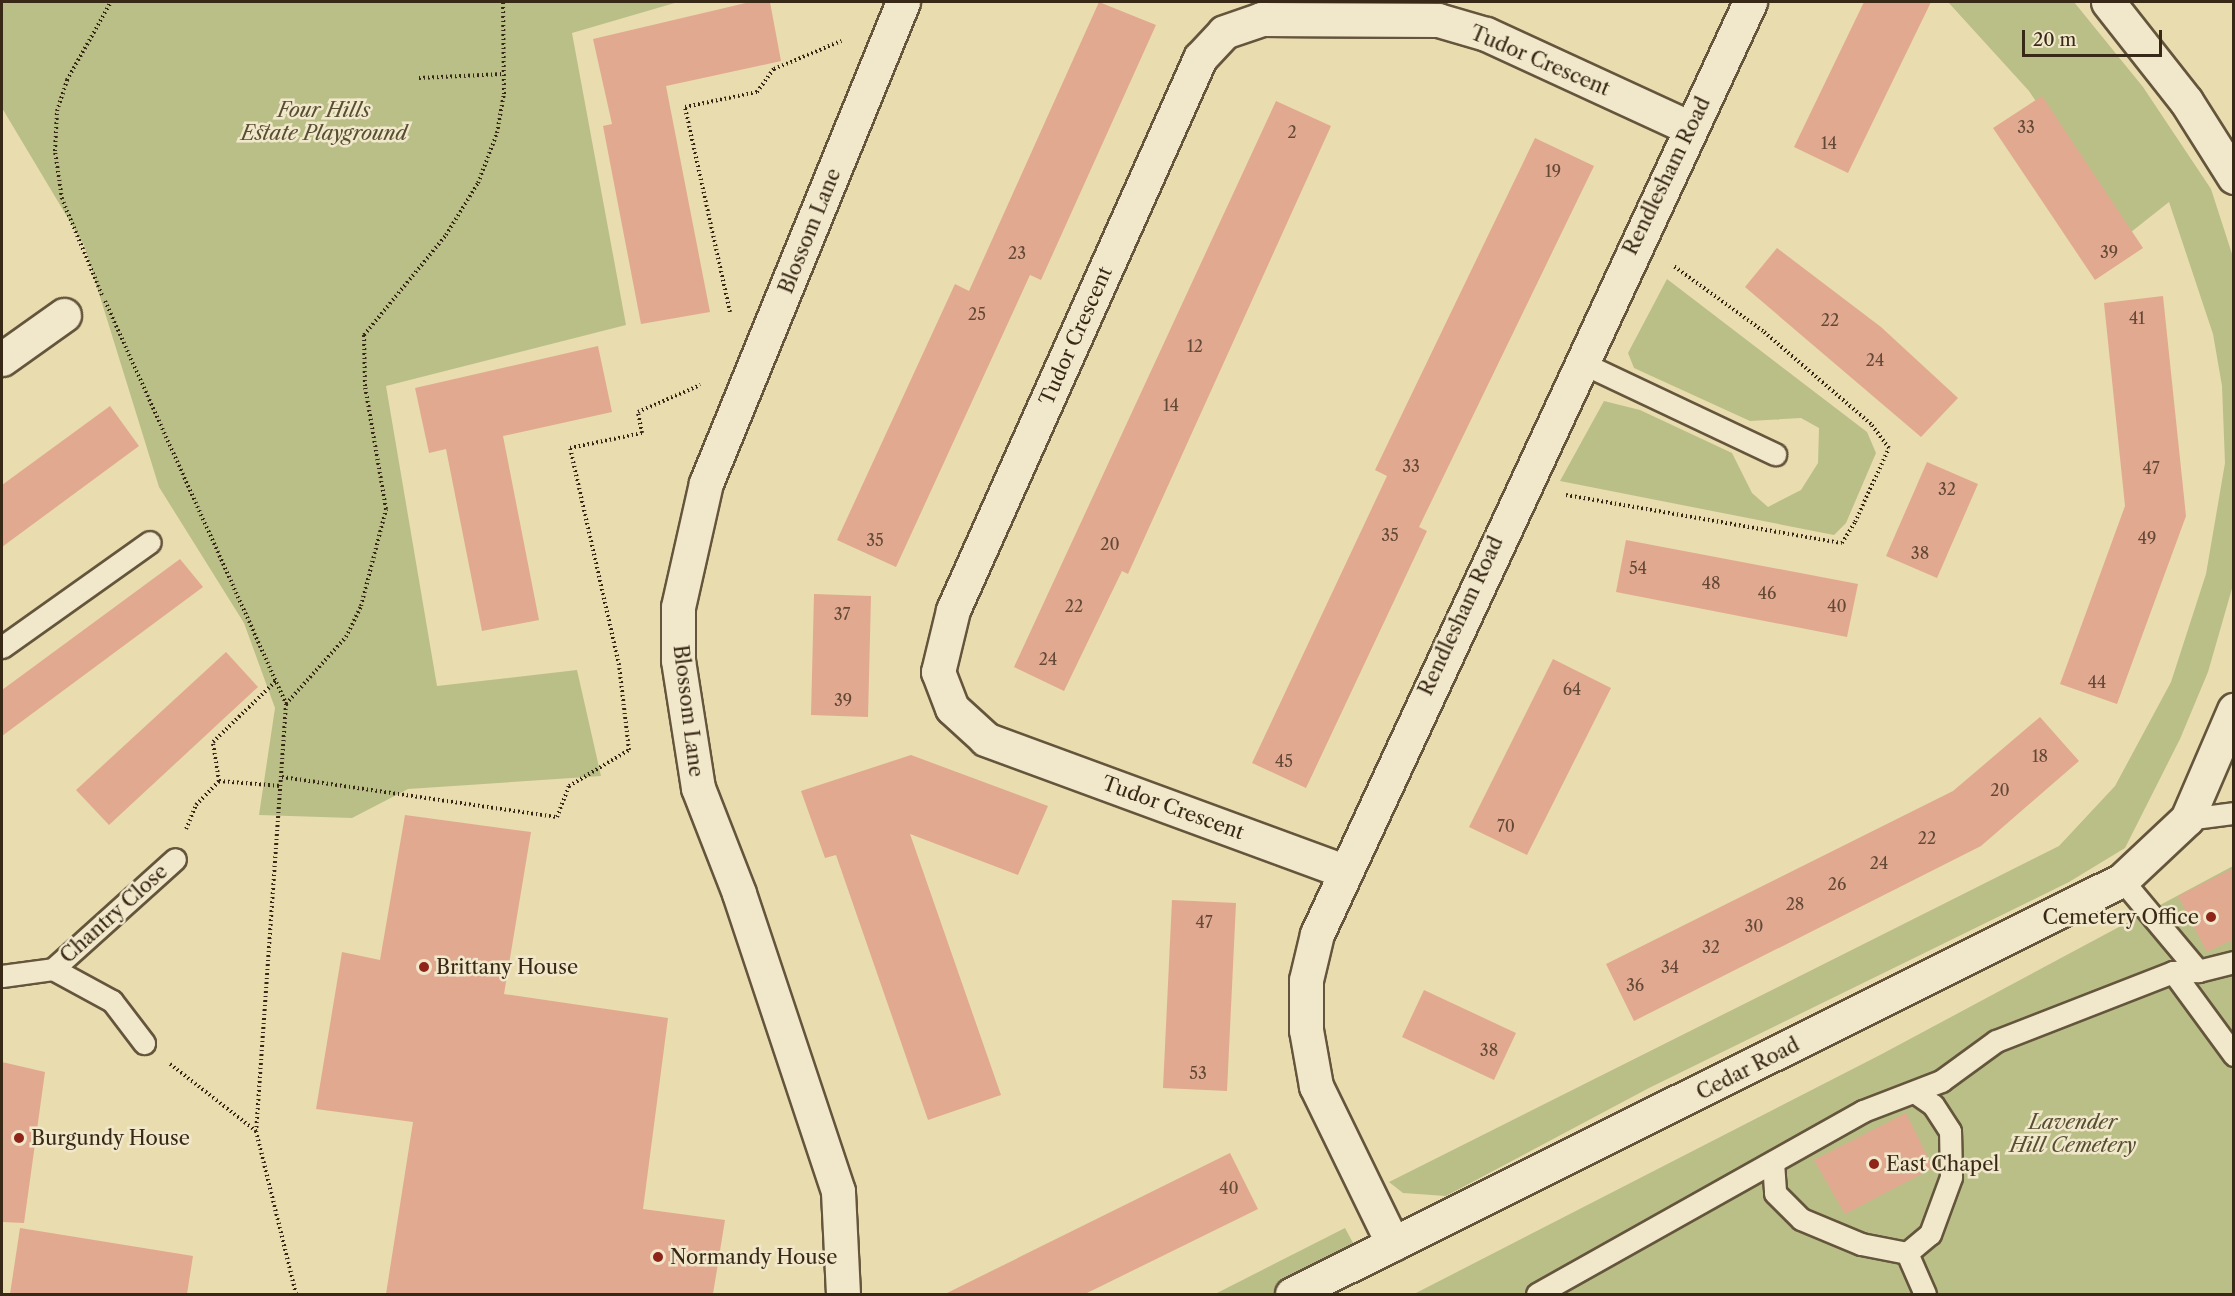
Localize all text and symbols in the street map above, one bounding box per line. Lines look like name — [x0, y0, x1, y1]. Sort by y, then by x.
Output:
scale bar — [2025, 18, 2164, 56]
street label: Tudor Crescent — [1466, 21, 1614, 101]
text: 20 m — [2033, 29, 2076, 51]
street label: Rendlesham Road — [1618, 93, 1716, 259]
park label: Four Hills Estate Playground — [241, 98, 407, 145]
house number: 33 — [2017, 117, 2035, 137]
house number: 2 — [1287, 122, 1297, 142]
house number: 14 — [1821, 133, 1837, 153]
house number: 19 — [1545, 161, 1561, 181]
street label: Blossom Lane — [774, 165, 846, 297]
house number: 39 — [2100, 242, 2118, 262]
house number: 23 — [1008, 243, 1026, 263]
street label: Tudor Crescent — [1035, 263, 1117, 409]
house number: 25 — [968, 304, 986, 324]
house number: 41 — [2129, 308, 2145, 328]
house number: 22 — [1821, 310, 1839, 330]
house number: 12 — [1187, 336, 1203, 356]
house number: 24 — [1866, 350, 1884, 370]
house number: 14 — [1163, 395, 1179, 415]
house number: 33 — [1402, 456, 1420, 476]
house number: 47 — [2142, 458, 2160, 478]
house number: 32 — [1938, 479, 1956, 499]
house number: 35 — [1381, 525, 1399, 545]
house number: 49 — [2138, 528, 2156, 548]
house number: 35 — [866, 530, 884, 550]
street label: Rendlesham Road — [1414, 533, 1508, 699]
house number: 20 — [1100, 534, 1120, 554]
house number: 38 — [1911, 543, 1929, 563]
house number: 54 — [1629, 558, 1647, 578]
house number: 48 — [1702, 573, 1720, 593]
house number: 46 — [1758, 583, 1776, 603]
house number: 22 — [1065, 596, 1083, 616]
house number: 40 — [1827, 596, 1847, 616]
house number: 37 — [834, 604, 850, 624]
street label: Blossom Lane — [668, 644, 708, 778]
house number: 24 — [1039, 649, 1057, 669]
house number: 44 — [2088, 672, 2106, 692]
house number: 64 — [1563, 679, 1581, 699]
house number: 39 — [834, 690, 852, 710]
house number: 18 — [2032, 746, 2048, 766]
house number: 45 — [1275, 751, 1293, 771]
street label: Tudor Crescent — [1099, 771, 1247, 845]
house number: 20 — [1990, 780, 2010, 800]
house number: 70 — [1497, 816, 1515, 836]
house number: 22 — [1918, 828, 1936, 848]
house number: 24 — [1870, 853, 1888, 873]
street label: Chantry Close — [55, 859, 173, 969]
house number: 26 — [1828, 874, 1846, 894]
house number: 28 — [1786, 894, 1804, 914]
place label: Cemetery Office — [2042, 905, 2199, 929]
marker: Cemetery Office — [2204, 910, 2218, 924]
house number: 47 — [1195, 912, 1213, 932]
house number: 30 — [1745, 916, 1763, 936]
house number: 32 — [1702, 937, 1720, 957]
place label: Brittany House — [436, 955, 579, 979]
house number: 34 — [1661, 957, 1679, 977]
marker: Brittany House — [417, 960, 431, 974]
house number: 36 — [1626, 975, 1644, 995]
street label: Cedar Road — [1692, 1033, 1804, 1105]
house number: 38 — [1480, 1040, 1498, 1060]
house number: 53 — [1189, 1063, 1207, 1083]
park label: Lavender Hill Cemetery — [2010, 1110, 2136, 1157]
place label: Burgundy House — [31, 1126, 191, 1150]
marker: Burgundy House — [12, 1131, 26, 1145]
place label: East Chapel — [1886, 1152, 1999, 1176]
marker: East Chapel — [1867, 1157, 1881, 1171]
house number: 40 — [1219, 1178, 1239, 1198]
place label: Normandy House — [670, 1245, 838, 1269]
marker: Normandy House — [651, 1250, 665, 1264]

